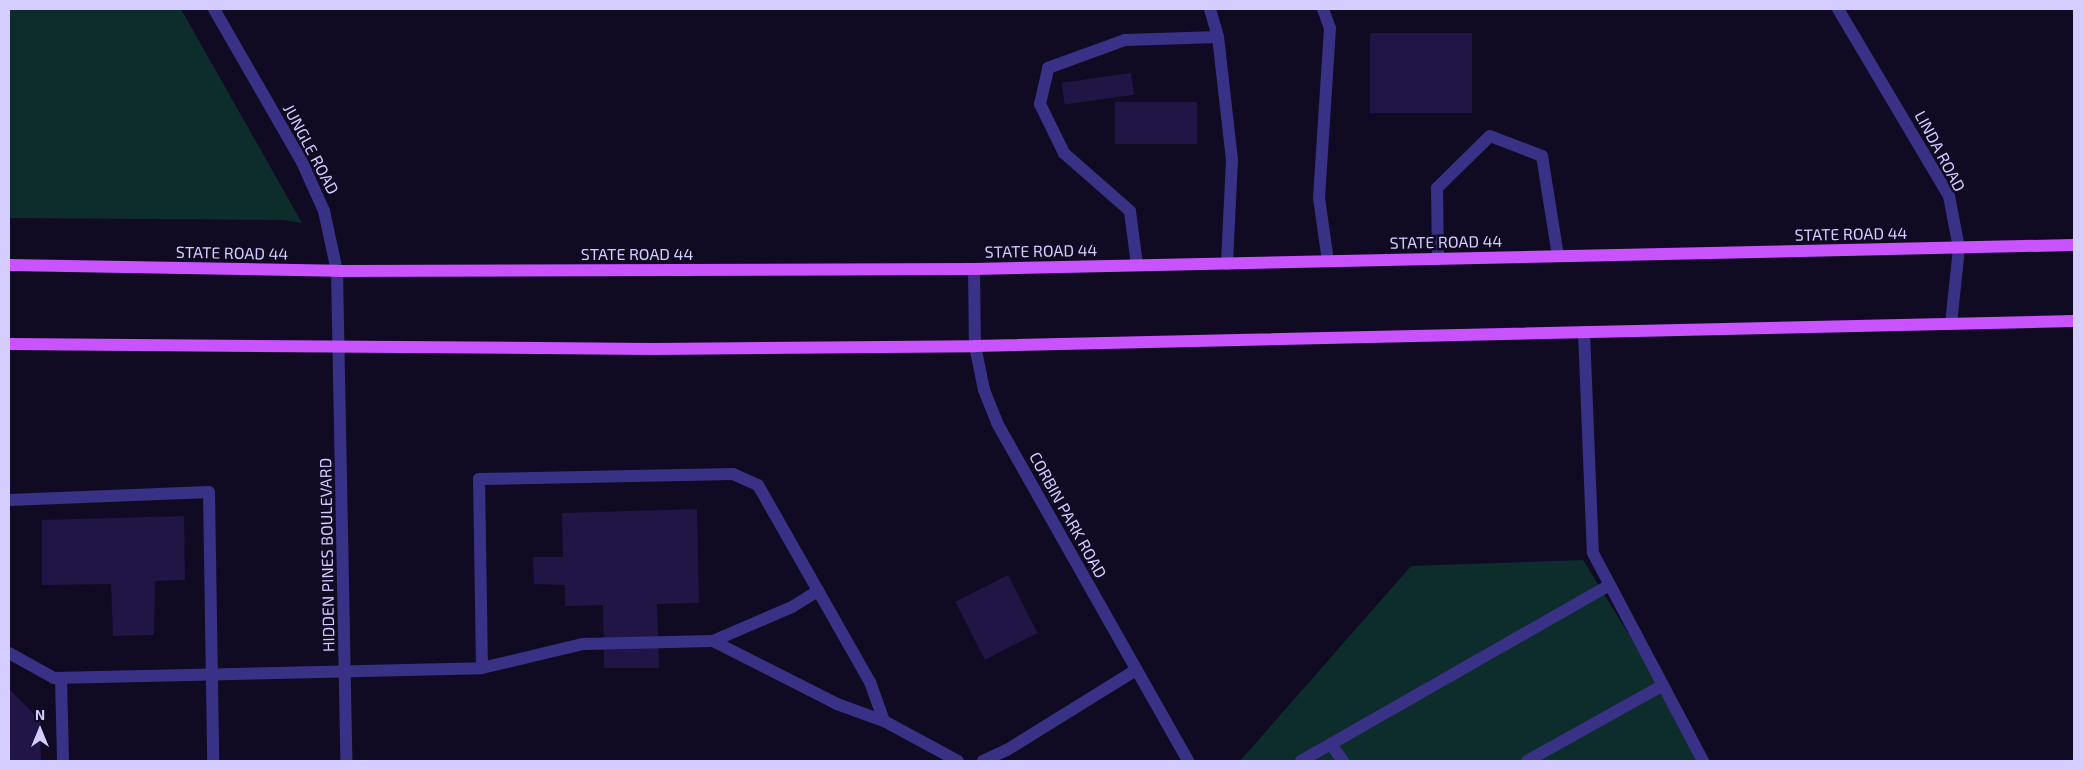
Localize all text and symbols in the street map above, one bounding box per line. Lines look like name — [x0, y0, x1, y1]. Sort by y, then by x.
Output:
street label: JUNGLE ROAD — [279, 101, 343, 197]
street label: LINDA ROAD — [1911, 107, 1969, 195]
street label: STATE ROAD 44 — [1795, 223, 1907, 245]
street label: STATE ROAD 44 — [1390, 231, 1502, 253]
street label: STATE ROAD 44 — [985, 240, 1097, 262]
street label: STATE ROAD 44 — [176, 242, 288, 264]
street label: STATE ROAD 44 — [581, 244, 693, 264]
street label: CORBIN PARK ROAD — [1025, 449, 1111, 581]
street label: HIDDEN PINES BOULEVARD — [316, 458, 338, 652]
north arrow — [15, 705, 65, 755]
text: N — [35, 706, 45, 723]

